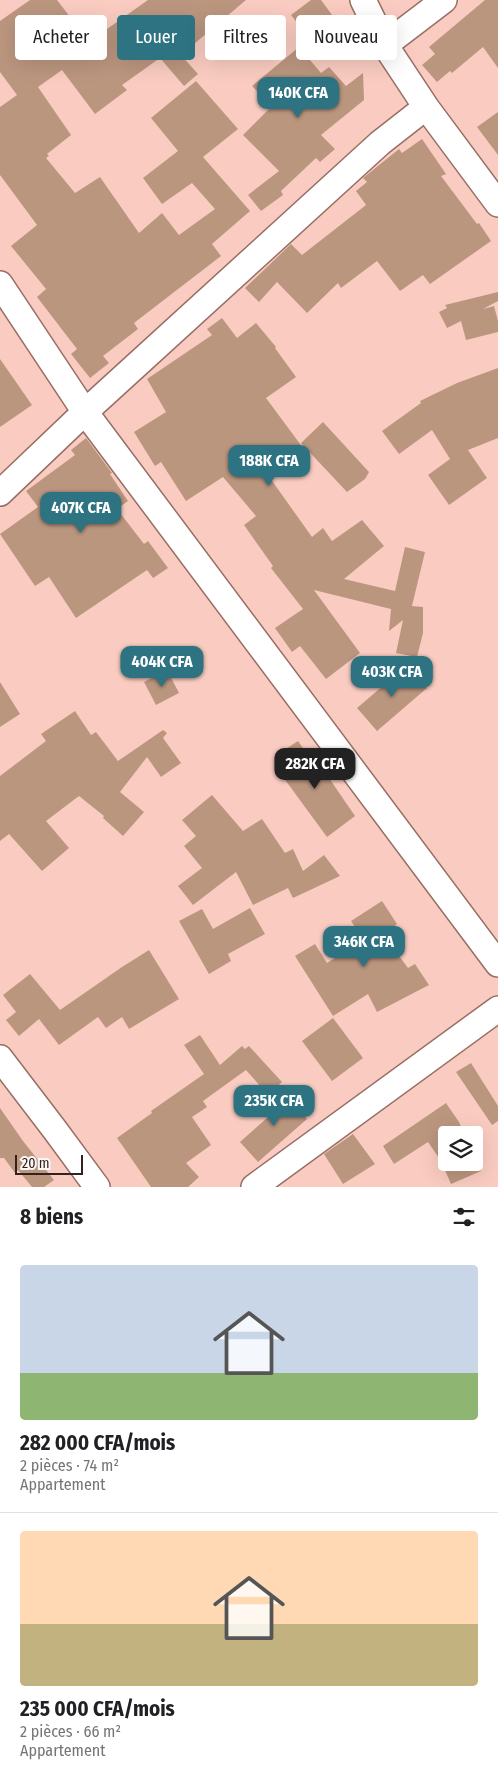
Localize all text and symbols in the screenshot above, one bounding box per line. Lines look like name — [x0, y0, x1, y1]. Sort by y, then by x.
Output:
chip: Acheter — [15, 15, 107, 60]
chip: Louer — [117, 15, 195, 60]
chip: Filtres — [205, 15, 286, 60]
chip: Nouveau — [296, 15, 397, 60]
pin: 140K CFA — [246, 76, 350, 119]
text: 140K CFA — [268, 83, 328, 102]
pin: 188K CFA — [217, 444, 321, 487]
text: 188K CFA — [239, 451, 299, 470]
pin: 407K CFA — [29, 492, 133, 534]
text: 407K CFA — [51, 498, 111, 517]
pin: 404K CFA — [110, 646, 214, 688]
text: 404K CFA — [131, 652, 193, 671]
pin: 403K CFA — [340, 656, 444, 698]
text: 403K CFA — [362, 662, 422, 681]
pin: 282K CFA — [263, 748, 367, 790]
text: 282K CFA — [285, 754, 345, 773]
pin: 346K CFA — [312, 926, 416, 968]
text: 346K CFA — [334, 932, 394, 951]
pin: 235K CFA — [222, 1084, 326, 1127]
text: 235K CFA — [245, 1091, 303, 1110]
map controls — [438, 1126, 483, 1171]
button: layers — [438, 1126, 483, 1171]
scale bar — [15, 1152, 82, 1175]
text: 20 m — [22, 1155, 50, 1172]
icon: filters — [450, 1203, 478, 1231]
text: 8 biens — [20, 1204, 83, 1230]
icon: home — [204, 1298, 294, 1388]
text: 282 000 CFA/mois — [20, 1430, 175, 1456]
text: 2 pièces · 74 m² — [20, 1456, 119, 1475]
text: Appartement — [20, 1475, 106, 1494]
icon: home — [204, 1563, 294, 1653]
text: 235 000 CFA/mois — [20, 1696, 175, 1722]
text: 2 pièces · 66 m² — [20, 1722, 121, 1741]
text: Appartement — [20, 1741, 106, 1760]

